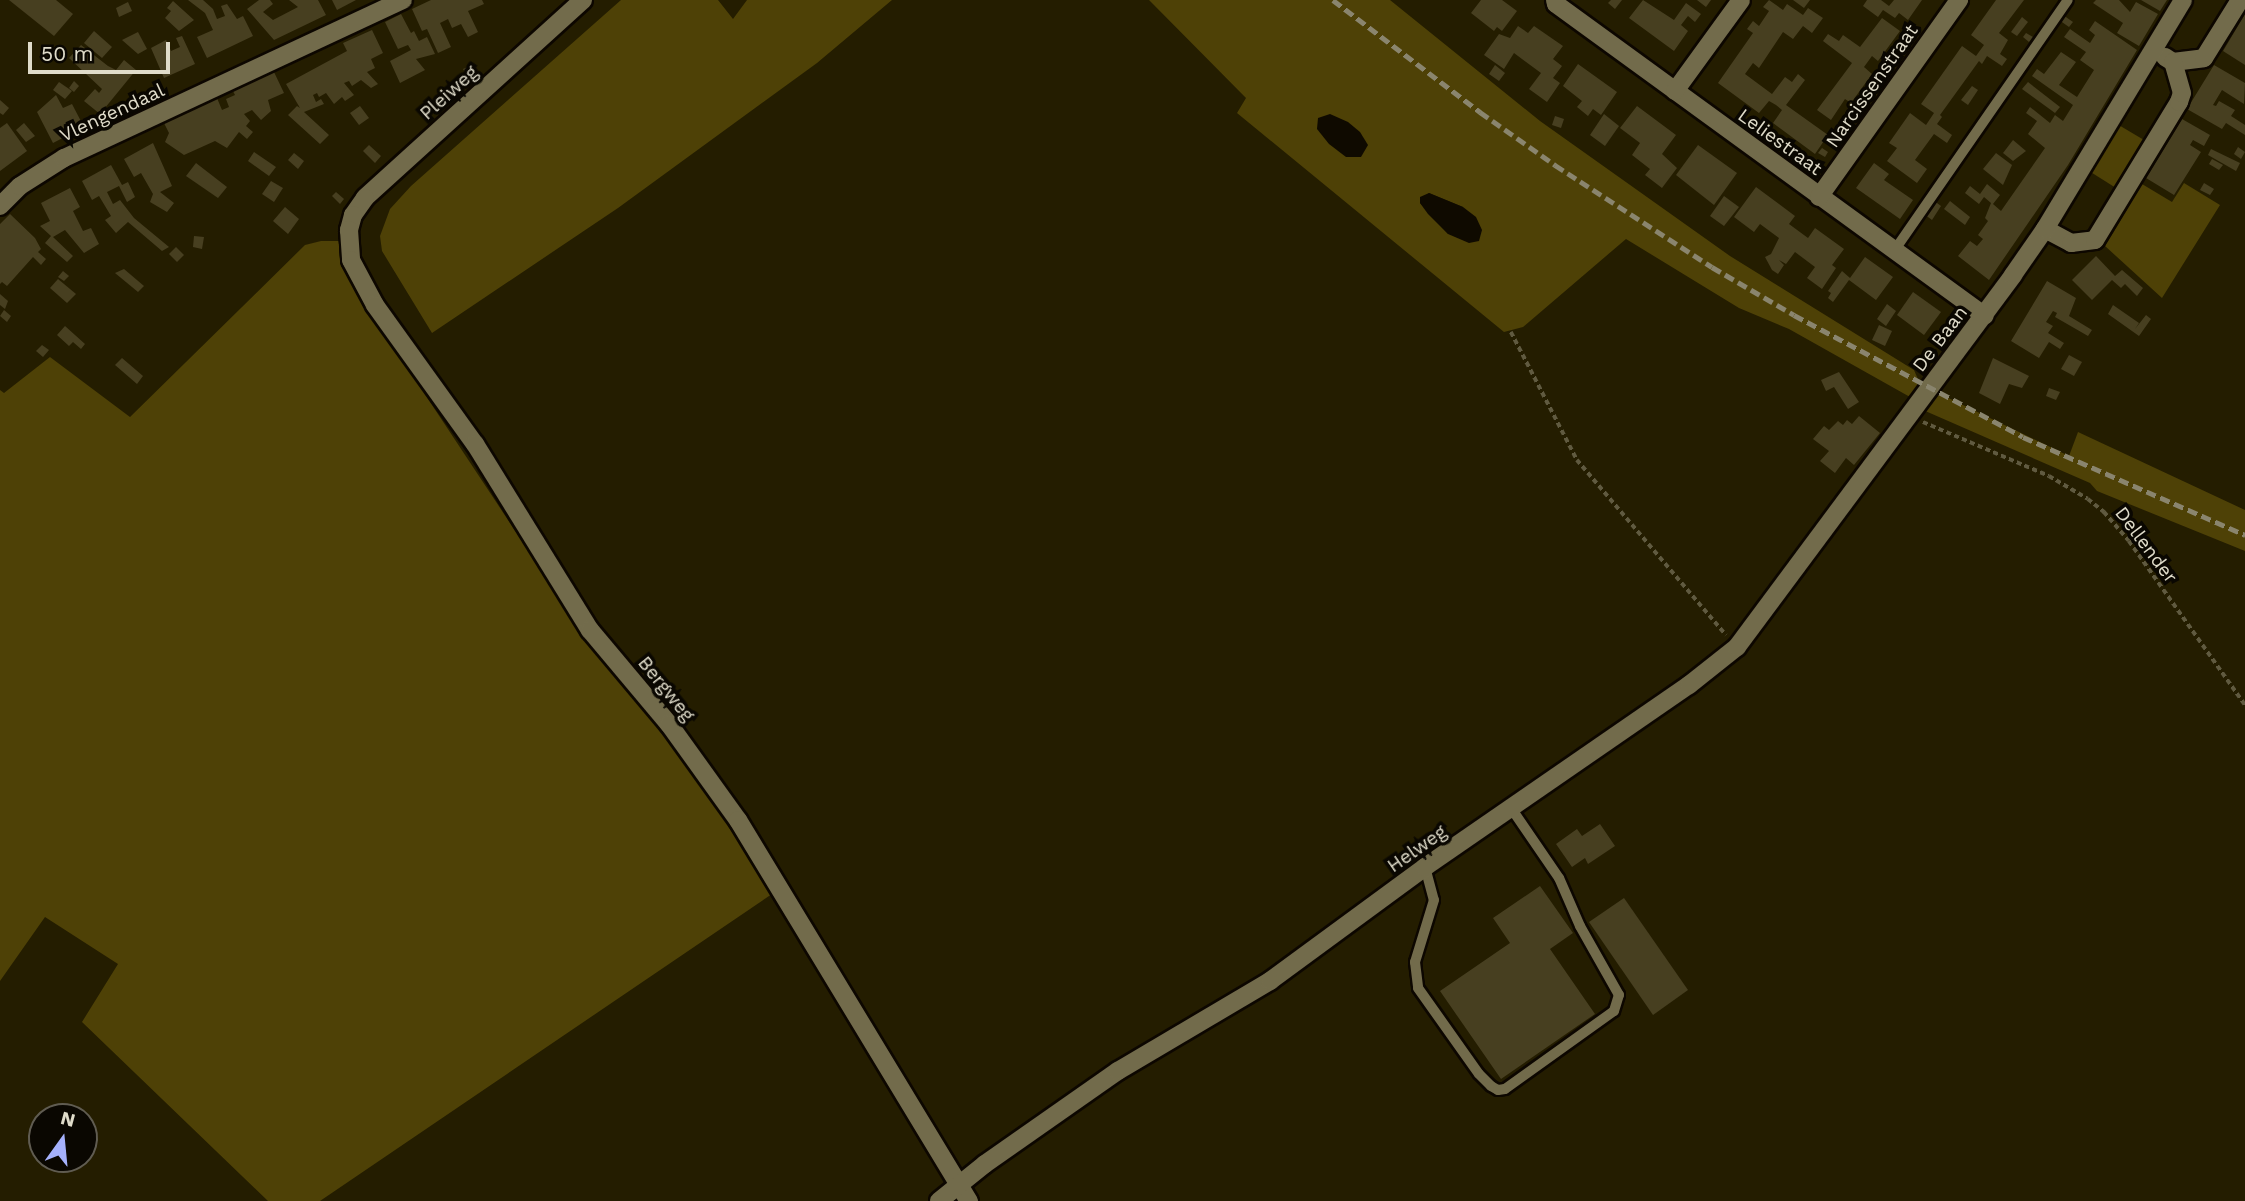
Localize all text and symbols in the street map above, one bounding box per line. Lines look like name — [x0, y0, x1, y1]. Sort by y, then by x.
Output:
street label: Narcissenstraat — [1821, 20, 1923, 152]
scale bar — [32, 28, 173, 72]
text: 50 m — [41, 41, 93, 66]
street label: Pleiweg — [415, 61, 483, 125]
street label: Vlengendaal — [56, 79, 168, 147]
street label: Leliestraat — [1733, 104, 1827, 180]
street label: De Baan — [1908, 301, 1972, 377]
street label: Dellender — [2110, 502, 2182, 588]
street label: Bergweg — [633, 652, 699, 726]
street label: Helweg — [1383, 820, 1451, 878]
north arrow — [28, 1103, 98, 1173]
text: N — [58, 1106, 78, 1132]

